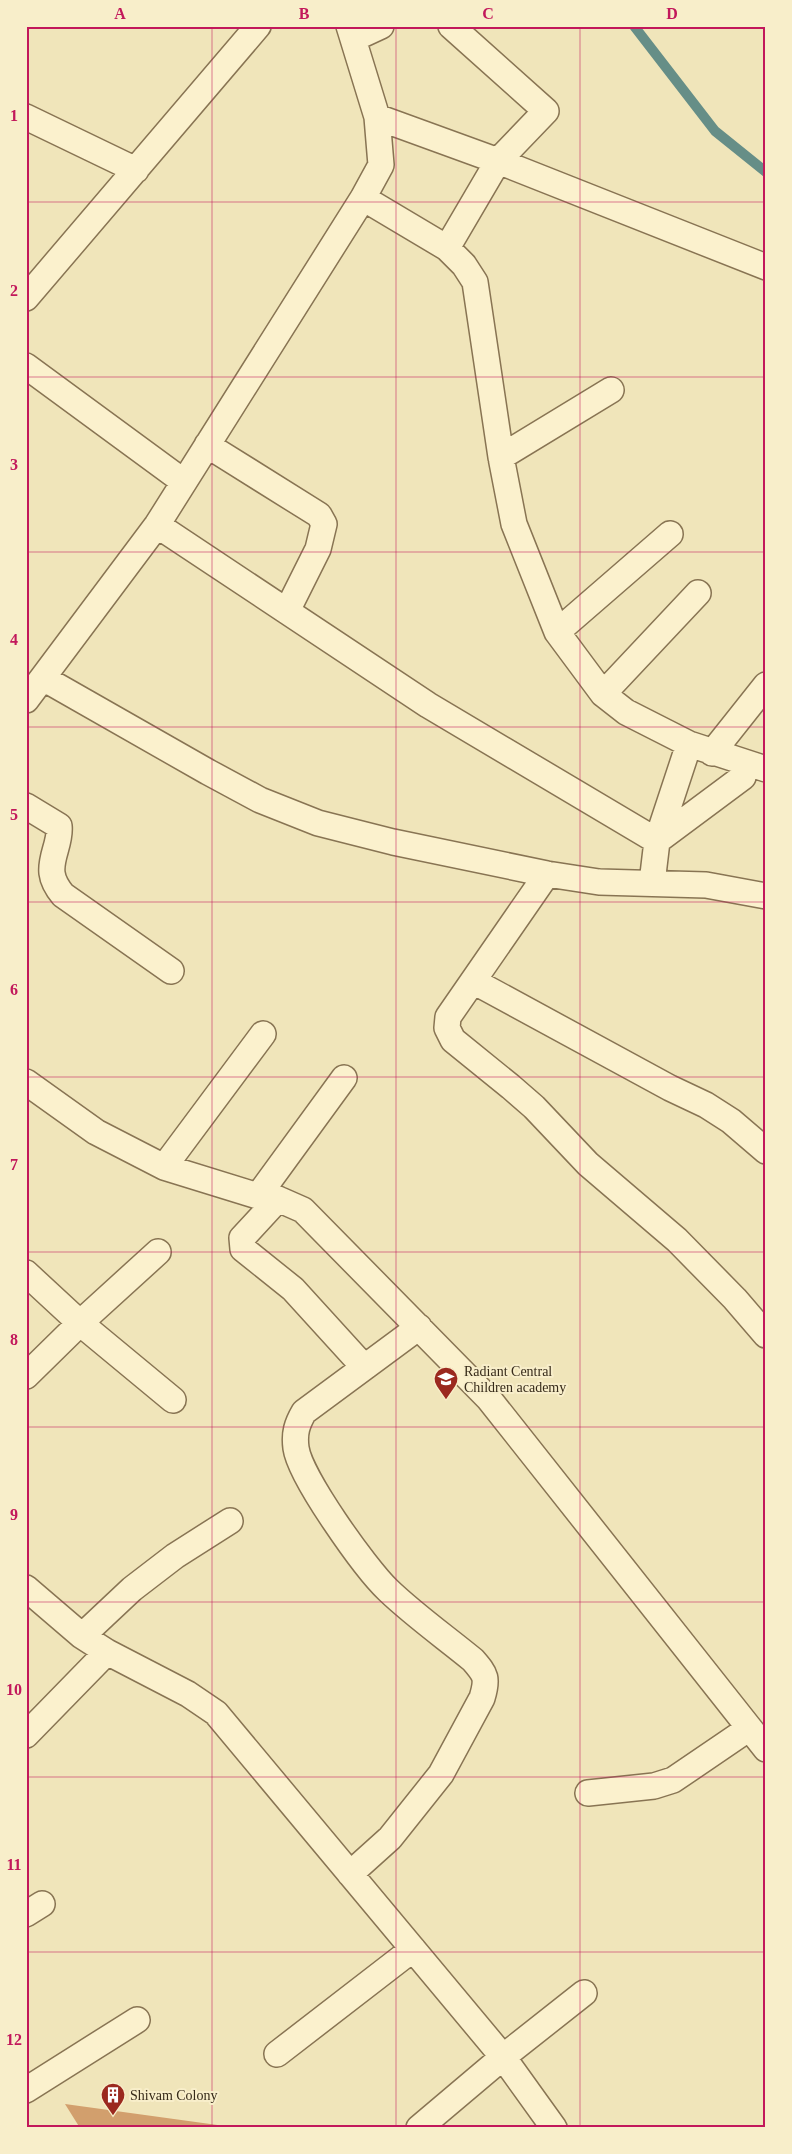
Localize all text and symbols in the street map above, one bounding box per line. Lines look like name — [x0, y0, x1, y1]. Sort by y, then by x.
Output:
text: A — [114, 5, 126, 22]
text: B — [299, 5, 310, 22]
text: C — [482, 5, 494, 22]
text: D — [666, 5, 678, 22]
text: 1 — [10, 107, 18, 124]
text: 2 — [10, 282, 18, 299]
text: 3 — [10, 456, 18, 473]
text: 4 — [10, 631, 18, 648]
text: 5 — [10, 806, 18, 823]
text: 6 — [10, 981, 18, 998]
text: 7 — [10, 1156, 18, 1173]
text: 8 — [10, 1331, 18, 1348]
place label: Radiant Central Children academy — [464, 1364, 566, 1395]
school or university icon: Radiant Central Children academy — [433, 1366, 459, 1400]
text: 9 — [10, 1506, 18, 1523]
text: 10 — [6, 1681, 22, 1698]
text: 11 — [6, 1856, 22, 1873]
text: 12 — [6, 2031, 22, 2048]
building icon: Shivam Colony — [100, 2082, 126, 2116]
place label: Shivam Colony — [130, 2088, 218, 2103]

